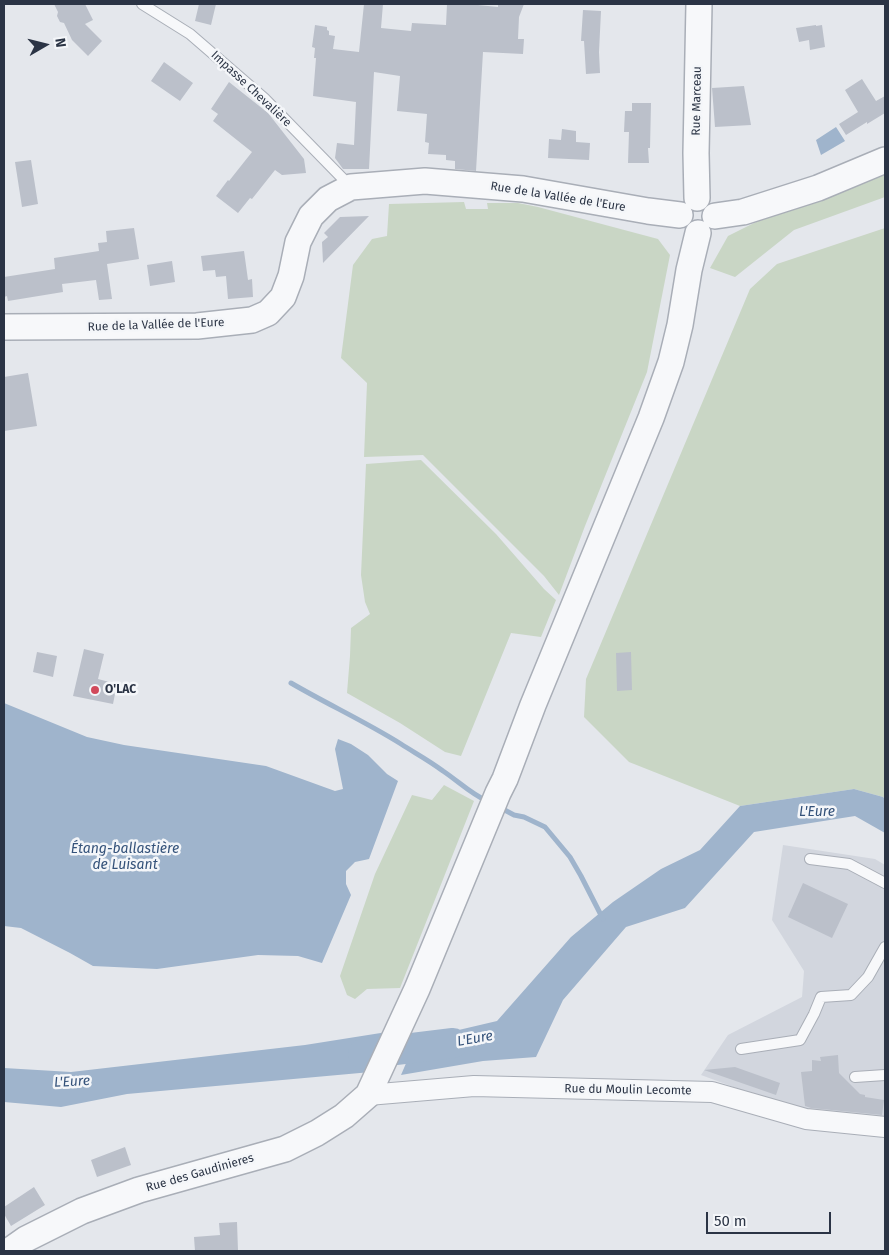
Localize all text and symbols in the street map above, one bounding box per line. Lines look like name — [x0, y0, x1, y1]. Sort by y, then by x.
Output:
north arrow — [20, 20, 70, 70]
text: N — [51, 37, 69, 49]
street label: Impasse Chevalière — [208, 48, 294, 130]
street label: Rue Marceau — [689, 66, 705, 136]
street label: Rue de la Vallée de l'Eure — [489, 179, 627, 215]
street label: Rue de la Vallée de l'Eure — [87, 315, 225, 335]
place label: O'LAC — [105, 683, 136, 697]
marker: O'LAC — [89, 684, 101, 696]
water label: L'Eure — [799, 804, 835, 820]
water label: Étang-ballastière de Luisant — [71, 841, 179, 874]
water label: L'Eure — [456, 1028, 494, 1050]
water label: L'Eure — [54, 1073, 90, 1091]
street label: Rue du Moulin Lecomte — [564, 1082, 692, 1098]
street label: Rue des Gaudinieres — [144, 1151, 256, 1195]
scale bar — [709, 1202, 834, 1234]
text: 50 m — [714, 1212, 747, 1230]

